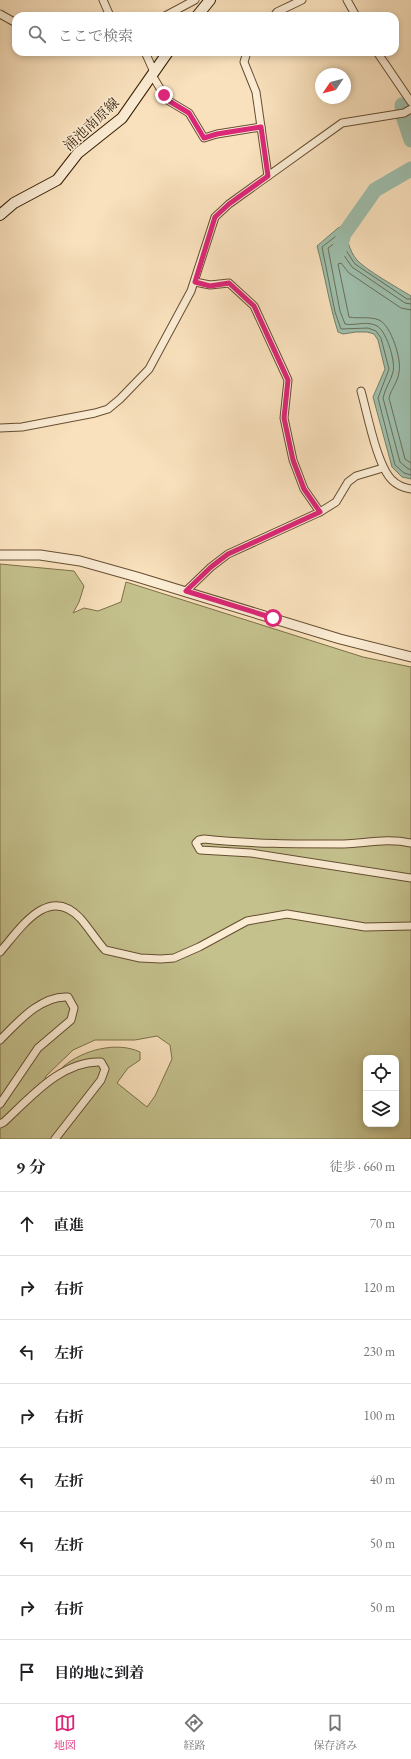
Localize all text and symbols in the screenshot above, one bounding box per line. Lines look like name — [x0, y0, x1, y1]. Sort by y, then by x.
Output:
search box — [12, 12, 399, 56]
icon: search — [26, 23, 48, 45]
text: ここで検索 — [58, 26, 133, 45]
north arrow — [315, 68, 351, 104]
route end — [155, 86, 173, 104]
street label: 浦池南原線 — [59, 94, 123, 154]
route start — [264, 609, 282, 627]
map controls — [363, 1055, 399, 1127]
button: locate — [363, 1055, 399, 1091]
button: layers — [363, 1091, 399, 1127]
text: 9 分 — [16, 1156, 46, 1178]
text: 徒歩 · 660 m — [330, 1158, 395, 1175]
icon: ahead — [16, 1213, 38, 1235]
text: 直進 — [54, 1215, 84, 1234]
text: 70 m — [370, 1215, 395, 1232]
icon: right — [16, 1277, 38, 1299]
text: 右折 — [54, 1279, 84, 1298]
text: 120 m — [364, 1279, 395, 1296]
icon: left — [16, 1341, 38, 1363]
text: 左折 — [54, 1343, 84, 1362]
text: 230 m — [364, 1343, 395, 1360]
icon: right — [16, 1405, 38, 1427]
text: 右折 — [54, 1407, 84, 1426]
text: 100 m — [364, 1407, 395, 1424]
icon: left — [16, 1469, 38, 1491]
text: 左折 — [54, 1471, 84, 1490]
text: 40 m — [370, 1471, 395, 1488]
icon: left — [16, 1533, 38, 1555]
text: 左折 — [54, 1535, 84, 1554]
text: 50 m — [370, 1535, 395, 1552]
icon: right — [16, 1597, 38, 1619]
text: 右折 — [54, 1599, 84, 1618]
text: 50 m — [370, 1599, 395, 1616]
icon: arrive — [16, 1661, 38, 1683]
text: 目的地に到着 — [54, 1663, 144, 1682]
tab: 地図 — [54, 1712, 76, 1752]
tab: 経路 — [183, 1712, 205, 1752]
tab: 保存済み — [313, 1712, 357, 1752]

